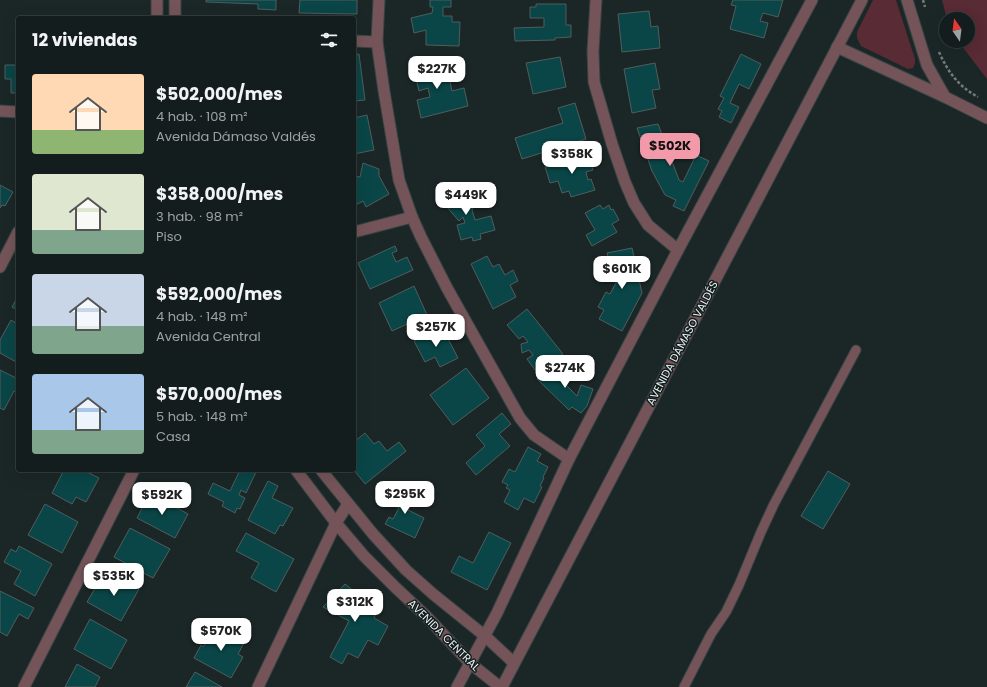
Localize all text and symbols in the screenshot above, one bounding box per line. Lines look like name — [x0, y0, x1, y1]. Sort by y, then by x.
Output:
north arrow — [939, 12, 975, 48]
map controls — [939, 12, 975, 48]
text: 12 viviendas — [32, 28, 138, 52]
icon: filters — [318, 29, 340, 51]
pin: $227K — [409, 56, 465, 90]
text: $227K — [417, 59, 457, 78]
text: $502,000/mes — [156, 82, 283, 106]
icon: home — [64, 90, 112, 138]
text: 4 hab. · 108 m² — [156, 107, 248, 126]
text: Avenida Dámaso Valdés — [156, 127, 316, 146]
pin: $502K — [642, 133, 698, 167]
text: $502K — [649, 136, 691, 155]
pin: $358K — [544, 141, 600, 175]
text: $358K — [551, 144, 593, 163]
text: $358,000/mes — [156, 182, 283, 206]
pin: $449K — [438, 182, 494, 216]
text: $449K — [444, 185, 488, 204]
icon: home — [64, 190, 112, 238]
text: 3 hab. · 98 m² — [156, 207, 243, 226]
text: Piso — [156, 227, 182, 246]
pin: $601K — [594, 256, 650, 290]
text: $601K — [602, 259, 642, 278]
street label: AVENIDA DÁMASO VALDÉS — [642, 278, 722, 408]
text: $592,000/mes — [156, 282, 282, 306]
icon: home — [64, 290, 112, 338]
text: 4 hab. · 148 m² — [156, 307, 248, 326]
pin: $257K — [408, 314, 464, 348]
text: $257K — [416, 317, 456, 336]
text: Avenida Central — [156, 327, 261, 346]
pin: $274K — [537, 355, 593, 389]
text: $274K — [545, 358, 585, 377]
text: $570,000/mes — [156, 382, 282, 406]
icon: home — [64, 390, 112, 438]
text: 5 hab. · 148 m² — [156, 407, 248, 426]
text: Casa — [156, 427, 190, 446]
pin: $295K — [377, 481, 433, 515]
pin: $592K — [134, 482, 190, 516]
text: $295K — [384, 484, 426, 503]
text: $592K — [141, 485, 183, 504]
pin: $535K — [86, 563, 142, 597]
text: $535K — [93, 566, 135, 585]
pin: $312K — [327, 589, 383, 623]
text: $312K — [336, 592, 374, 611]
street label: AVENIDA CENTRAL — [404, 595, 484, 675]
pin: $570K — [193, 618, 249, 652]
text: $570K — [200, 621, 242, 640]

